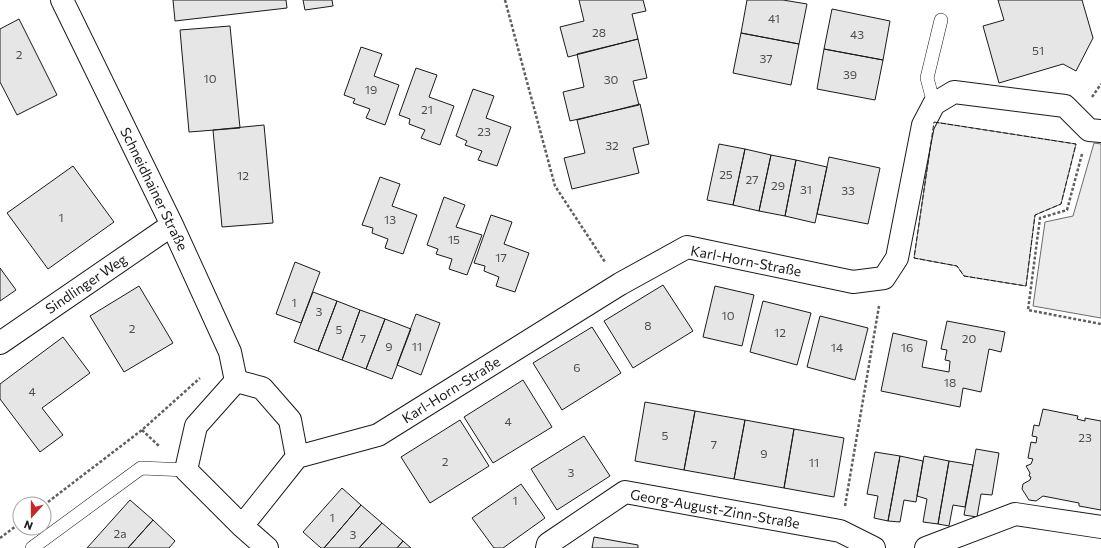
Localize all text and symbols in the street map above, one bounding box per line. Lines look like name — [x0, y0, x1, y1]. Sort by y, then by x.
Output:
house number: 41 — [768, 11, 780, 25]
house number: 28 — [592, 25, 606, 39]
house number: 43 — [850, 27, 864, 41]
house number: 51 — [1032, 43, 1044, 57]
house number: 2 — [16, 47, 23, 61]
house number: 37 — [759, 51, 773, 65]
house number: 39 — [843, 67, 857, 81]
house number: 10 — [204, 71, 217, 85]
house number: 30 — [604, 72, 619, 86]
house number: 19 — [365, 82, 377, 96]
house number: 21 — [421, 102, 433, 116]
street label: Schneidhainer Straße — [117, 124, 192, 253]
house number: 23 — [477, 124, 491, 138]
house number: 32 — [605, 138, 619, 152]
house number: 25 — [719, 167, 733, 181]
house number: 12 — [237, 168, 249, 182]
house number: 27 — [746, 172, 758, 186]
house number: 29 — [771, 178, 785, 192]
house number: 31 — [800, 182, 812, 196]
house number: 33 — [841, 183, 855, 197]
house number: 1 — [58, 210, 64, 224]
house number: 13 — [384, 212, 396, 226]
house number: 15 — [448, 232, 460, 246]
street label: Karl-Horn-Straße — [689, 241, 803, 280]
street label: Sindlinger Weg — [42, 250, 130, 317]
house number: 17 — [495, 250, 507, 264]
house number: 1 — [291, 295, 297, 309]
house number: 3 — [316, 304, 323, 318]
house number: 10 — [722, 308, 735, 322]
house number: 8 — [644, 318, 652, 332]
house number: 2 — [129, 321, 136, 335]
house number: 5 — [336, 322, 343, 336]
house number: 12 — [774, 325, 786, 339]
house number: 7 — [360, 331, 366, 345]
house number: 20 — [962, 331, 976, 345]
house number: 9 — [385, 339, 393, 353]
house number: 11 — [412, 339, 422, 353]
house number: 14 — [831, 340, 843, 354]
house number: 16 — [901, 340, 913, 354]
street label: Karl-Horn-Straße — [398, 353, 503, 427]
house number: 6 — [573, 360, 581, 374]
house number: 18 — [944, 375, 956, 389]
house number: 4 — [28, 384, 36, 398]
house number: 4 — [504, 414, 512, 428]
house number: 5 — [662, 428, 669, 442]
house number: 23 — [1078, 430, 1092, 444]
house number: 7 — [711, 437, 717, 451]
house number: 9 — [760, 446, 768, 460]
house number: 2 — [442, 454, 449, 468]
house number: 11 — [809, 455, 819, 469]
house number: 3 — [568, 465, 575, 479]
street label: Georg-August-Zinn-Straße — [629, 485, 801, 532]
house number: 1 — [512, 493, 518, 507]
north arrow — [12, 496, 52, 536]
house number: 1 — [329, 510, 335, 524]
text: N — [22, 518, 34, 533]
house number: 2a — [114, 526, 126, 540]
house number: 3 — [350, 527, 357, 541]

